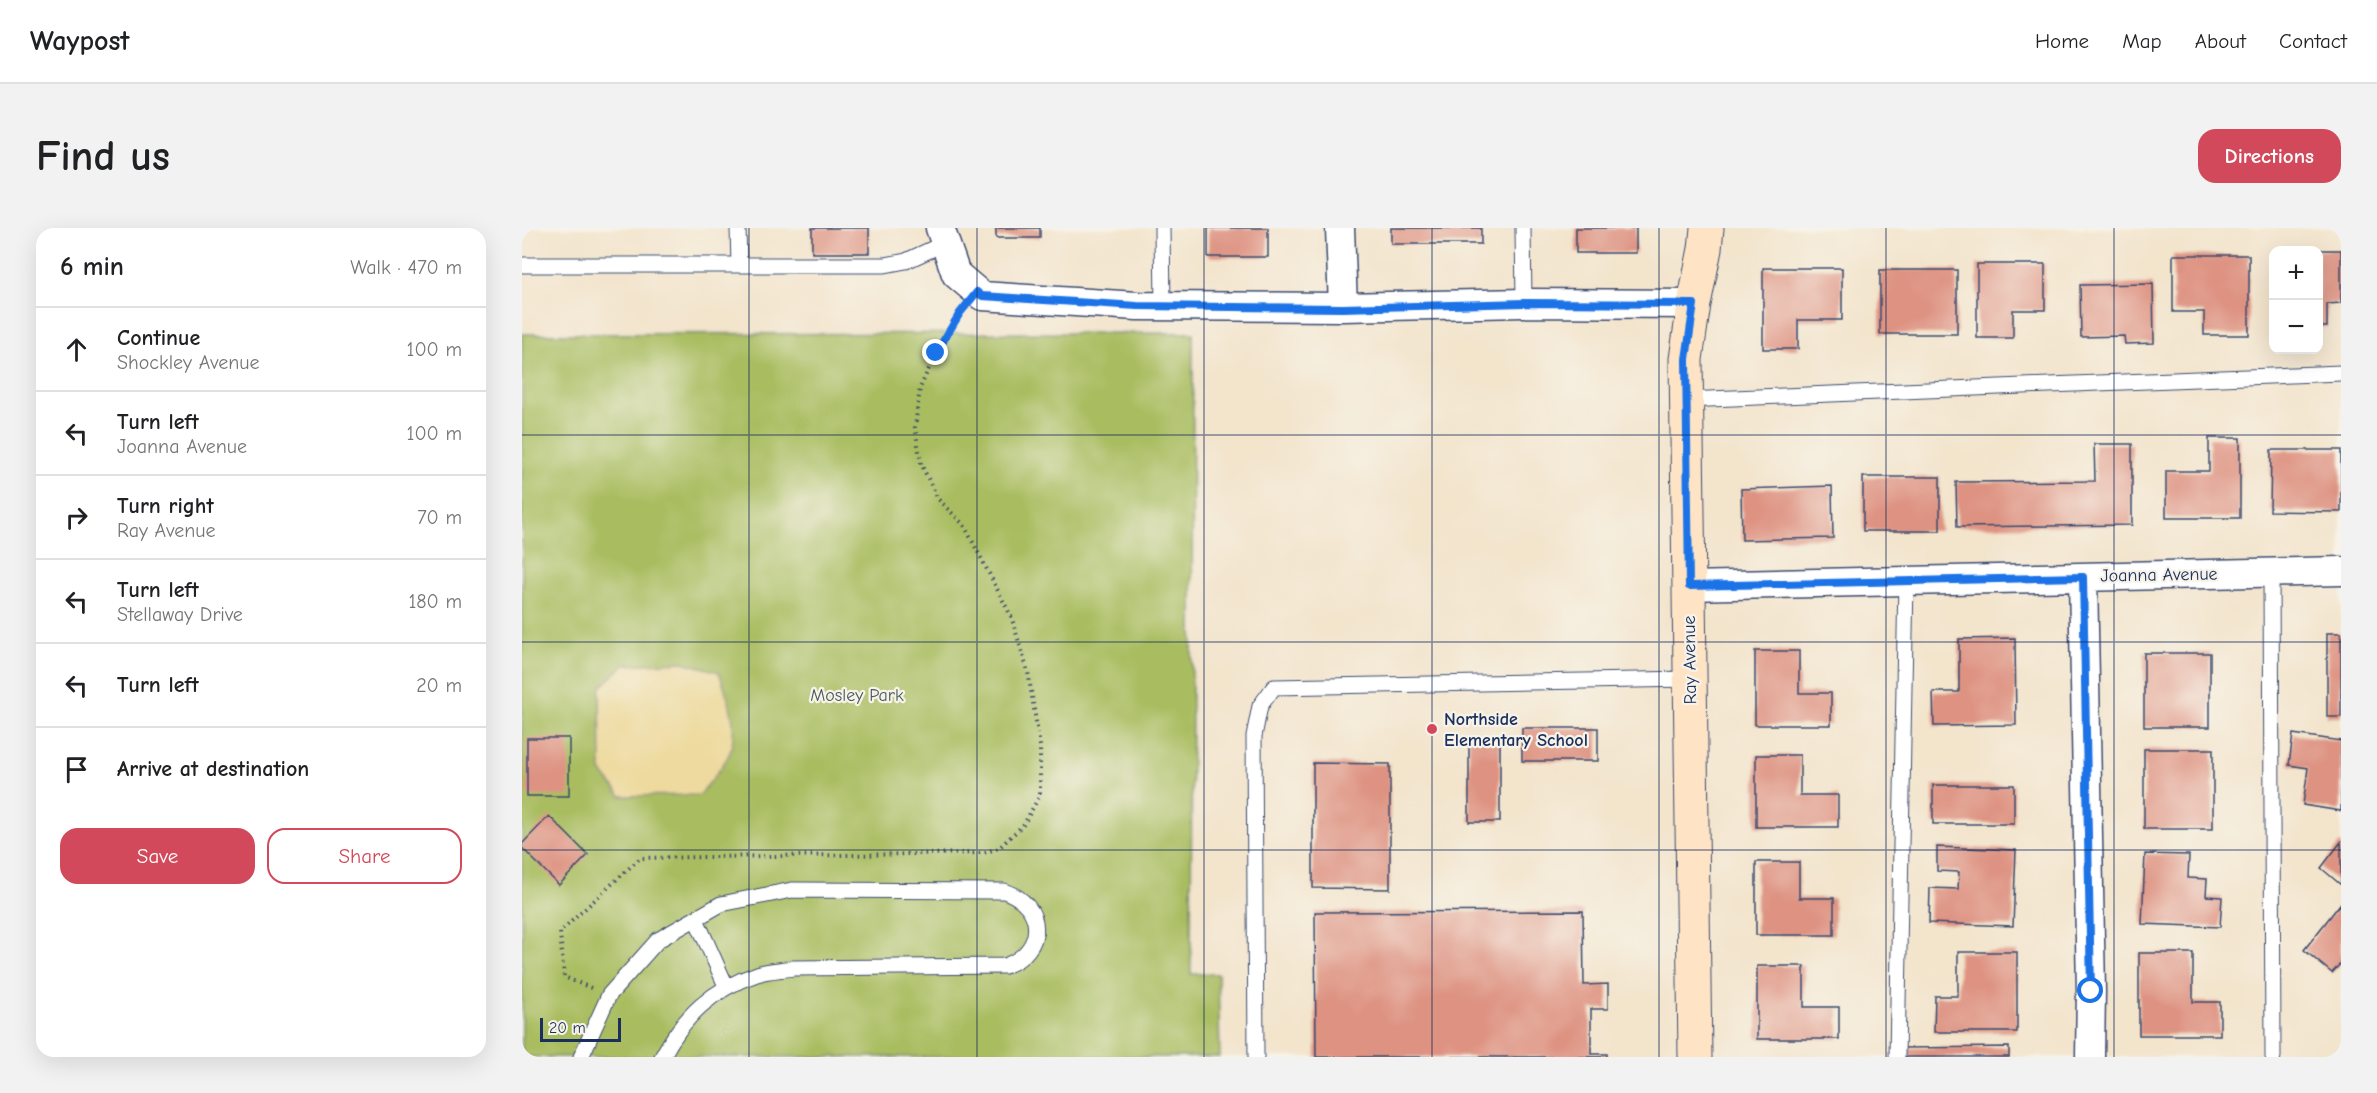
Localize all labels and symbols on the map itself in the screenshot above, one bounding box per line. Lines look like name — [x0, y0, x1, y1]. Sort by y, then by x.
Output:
route end — [922, 339, 948, 365]
street label: Joanna Avenue — [2100, 563, 2218, 587]
street label: Ray Avenue — [1679, 615, 1701, 705]
park label: Mosley Park — [810, 685, 904, 706]
place label: Northside Elementary School — [1444, 709, 1588, 751]
marker: Northside Elementary School — [1425, 722, 1439, 736]
route start — [2077, 977, 2103, 1003]
scale bar — [540, 1015, 621, 1042]

